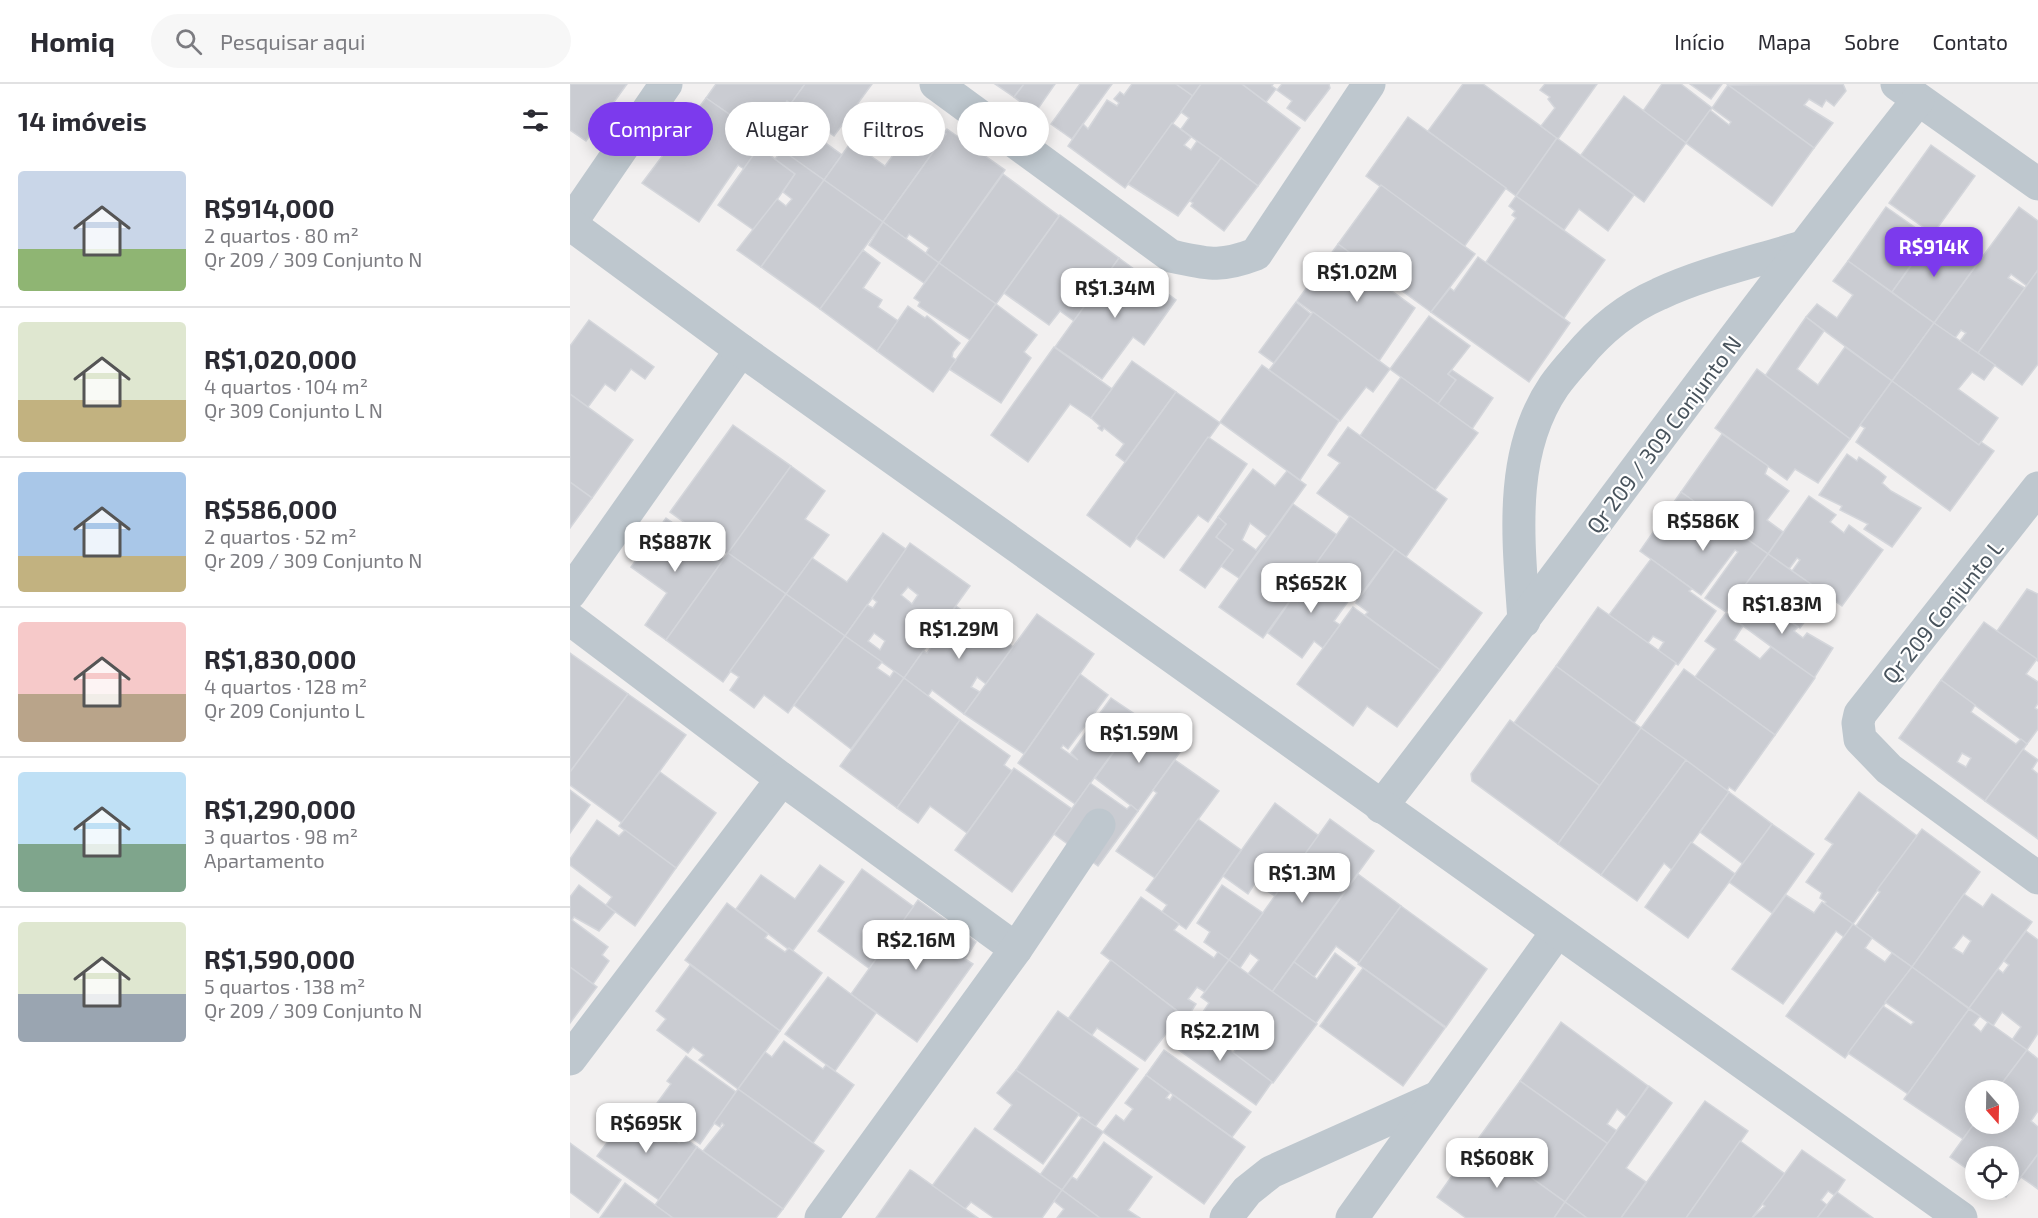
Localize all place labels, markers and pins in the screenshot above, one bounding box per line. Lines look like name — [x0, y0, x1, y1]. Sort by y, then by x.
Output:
pin: R$914K — [1885, 227, 1983, 278]
pin: R$1.02M — [1302, 252, 1412, 303]
pin: R$1.34M — [1060, 268, 1170, 319]
pin: R$586K — [1654, 501, 1752, 552]
pin: R$887K — [626, 522, 724, 573]
pin: R$652K — [1262, 563, 1360, 614]
pin: R$1.83M — [1727, 584, 1837, 635]
pin: R$1.29M — [904, 609, 1014, 660]
pin: R$1.59M — [1084, 713, 1194, 764]
pin: R$1.3M — [1253, 853, 1351, 904]
pin: R$2.16M — [861, 920, 971, 971]
pin: R$2.21M — [1165, 1011, 1275, 1062]
pin: R$695K — [597, 1103, 695, 1154]
pin: R$608K — [1448, 1138, 1546, 1189]

